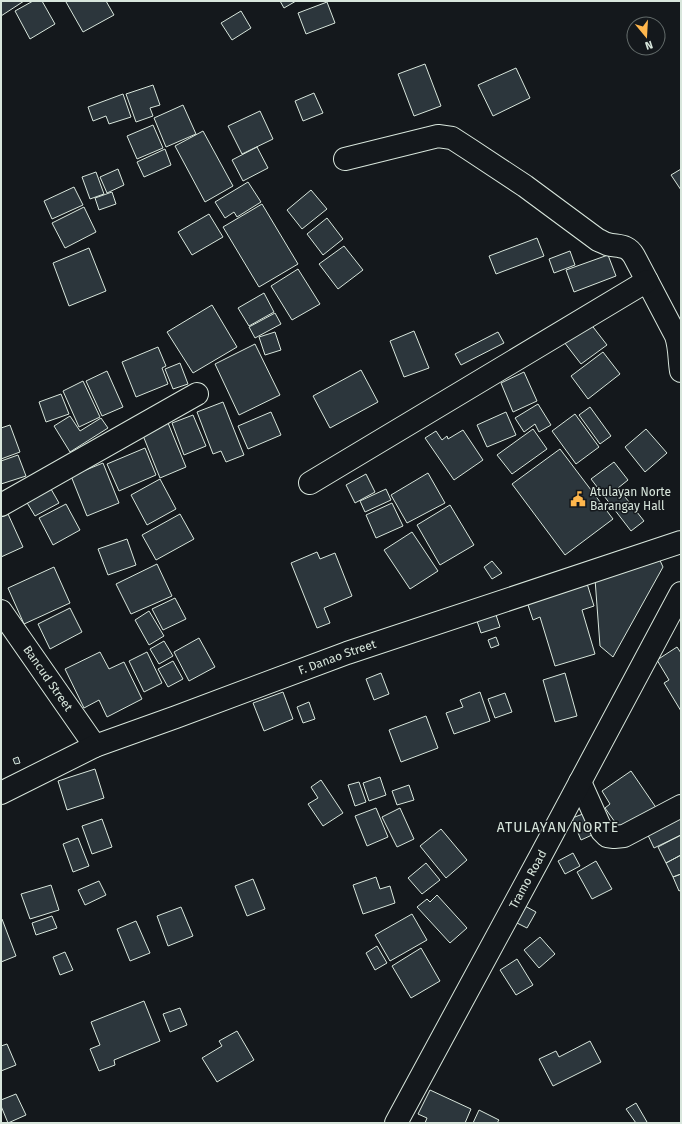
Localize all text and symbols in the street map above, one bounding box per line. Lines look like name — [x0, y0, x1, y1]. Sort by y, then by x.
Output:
north arrow — [626, 16, 666, 56]
text: N — [643, 38, 654, 52]
place label: Atulayan Norte Barangay Hall — [590, 485, 671, 513]
public building icon: Atulayan Norte Barangay Hall — [569, 490, 587, 508]
street label: F. Danao Street — [296, 637, 378, 678]
street label: Bancud Street — [20, 643, 76, 714]
district label: ATULAYAN NORTE — [497, 819, 619, 836]
street label: Tramo Road — [506, 848, 549, 911]

